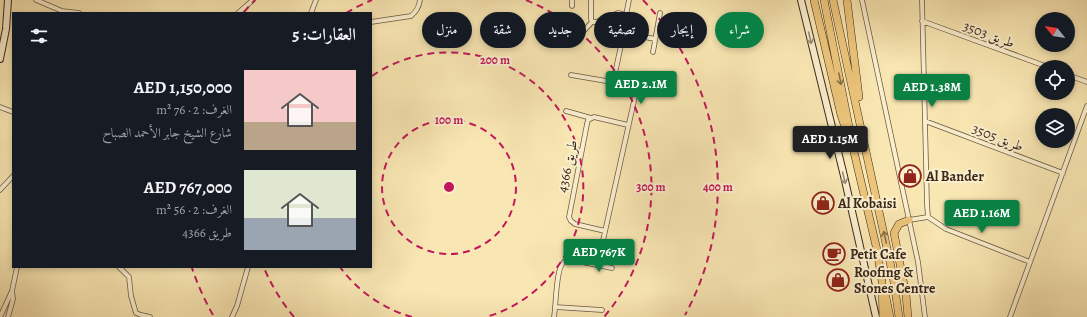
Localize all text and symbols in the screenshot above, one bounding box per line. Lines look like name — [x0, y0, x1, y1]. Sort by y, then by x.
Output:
chip: منزل — [422, 12, 472, 48]
chip: شقة — [480, 12, 526, 48]
chip: جديد — [534, 12, 586, 48]
chip: تصفية — [594, 12, 649, 48]
chip: إيجار — [657, 12, 707, 48]
chip: شراء — [715, 12, 764, 48]
north arrow — [1035, 12, 1075, 52]
map controls — [1035, 12, 1075, 148]
street label: طريق 3503 — [960, 16, 1017, 53]
text: العقارات: 5 — [292, 23, 356, 46]
icon: filters — [28, 25, 50, 47]
one-way arrow — [807, 31, 814, 44]
text: 200 m — [480, 52, 510, 68]
button: locate — [1035, 60, 1075, 100]
pin: AED 2.1M — [600, 71, 682, 105]
one-way arrow — [837, 72, 845, 85]
pin: AED 1.38M — [886, 74, 978, 108]
text: AED 2.1M — [615, 75, 667, 92]
text: AED 1,150,000 — [134, 76, 232, 99]
text: AED 1.38M — [903, 78, 961, 95]
icon: home — [276, 86, 324, 134]
text: الغرف: 2 · 76 m² — [156, 101, 232, 118]
button: layers — [1035, 108, 1075, 148]
text: 100 m — [435, 112, 463, 128]
street label: طريق 3505 — [969, 119, 1026, 156]
text: شارع الشيخ جابر الأحمد الصباح — [102, 124, 232, 141]
pin: AED 1.15M — [784, 126, 876, 160]
text: AED 1.15M — [802, 130, 858, 147]
street label: طريق 4366 — [553, 138, 582, 194]
shop icon: Al Bander — [897, 163, 923, 189]
place label: Al Bander — [925, 167, 984, 186]
one-way arrow — [841, 171, 849, 184]
text: AED 767,000 — [144, 176, 232, 199]
text: 300 m — [636, 179, 666, 195]
text: 400 m — [703, 179, 733, 195]
centre of rings — [442, 180, 456, 194]
icon: home — [276, 186, 324, 234]
shop icon: Al Kobaisi — [810, 190, 836, 216]
place label: Al Kobaisi — [837, 194, 897, 213]
pin: AED 1.16M — [936, 200, 1028, 234]
text: الغرف: 2 · 56 m² — [156, 201, 232, 218]
text: AED 1.16M — [953, 204, 1011, 221]
text: طريق 4366 — [182, 224, 232, 241]
one-way arrow — [881, 231, 889, 244]
pin: AED 767K — [558, 239, 640, 273]
cafe icon: Petit Cafe — [821, 241, 847, 267]
text: AED 767K — [573, 243, 625, 260]
place label: Petit Cafe — [850, 245, 907, 264]
place label: Roofing & Stones Centre — [854, 263, 936, 298]
shop icon: Roofing & Stones Centre — [825, 267, 851, 293]

